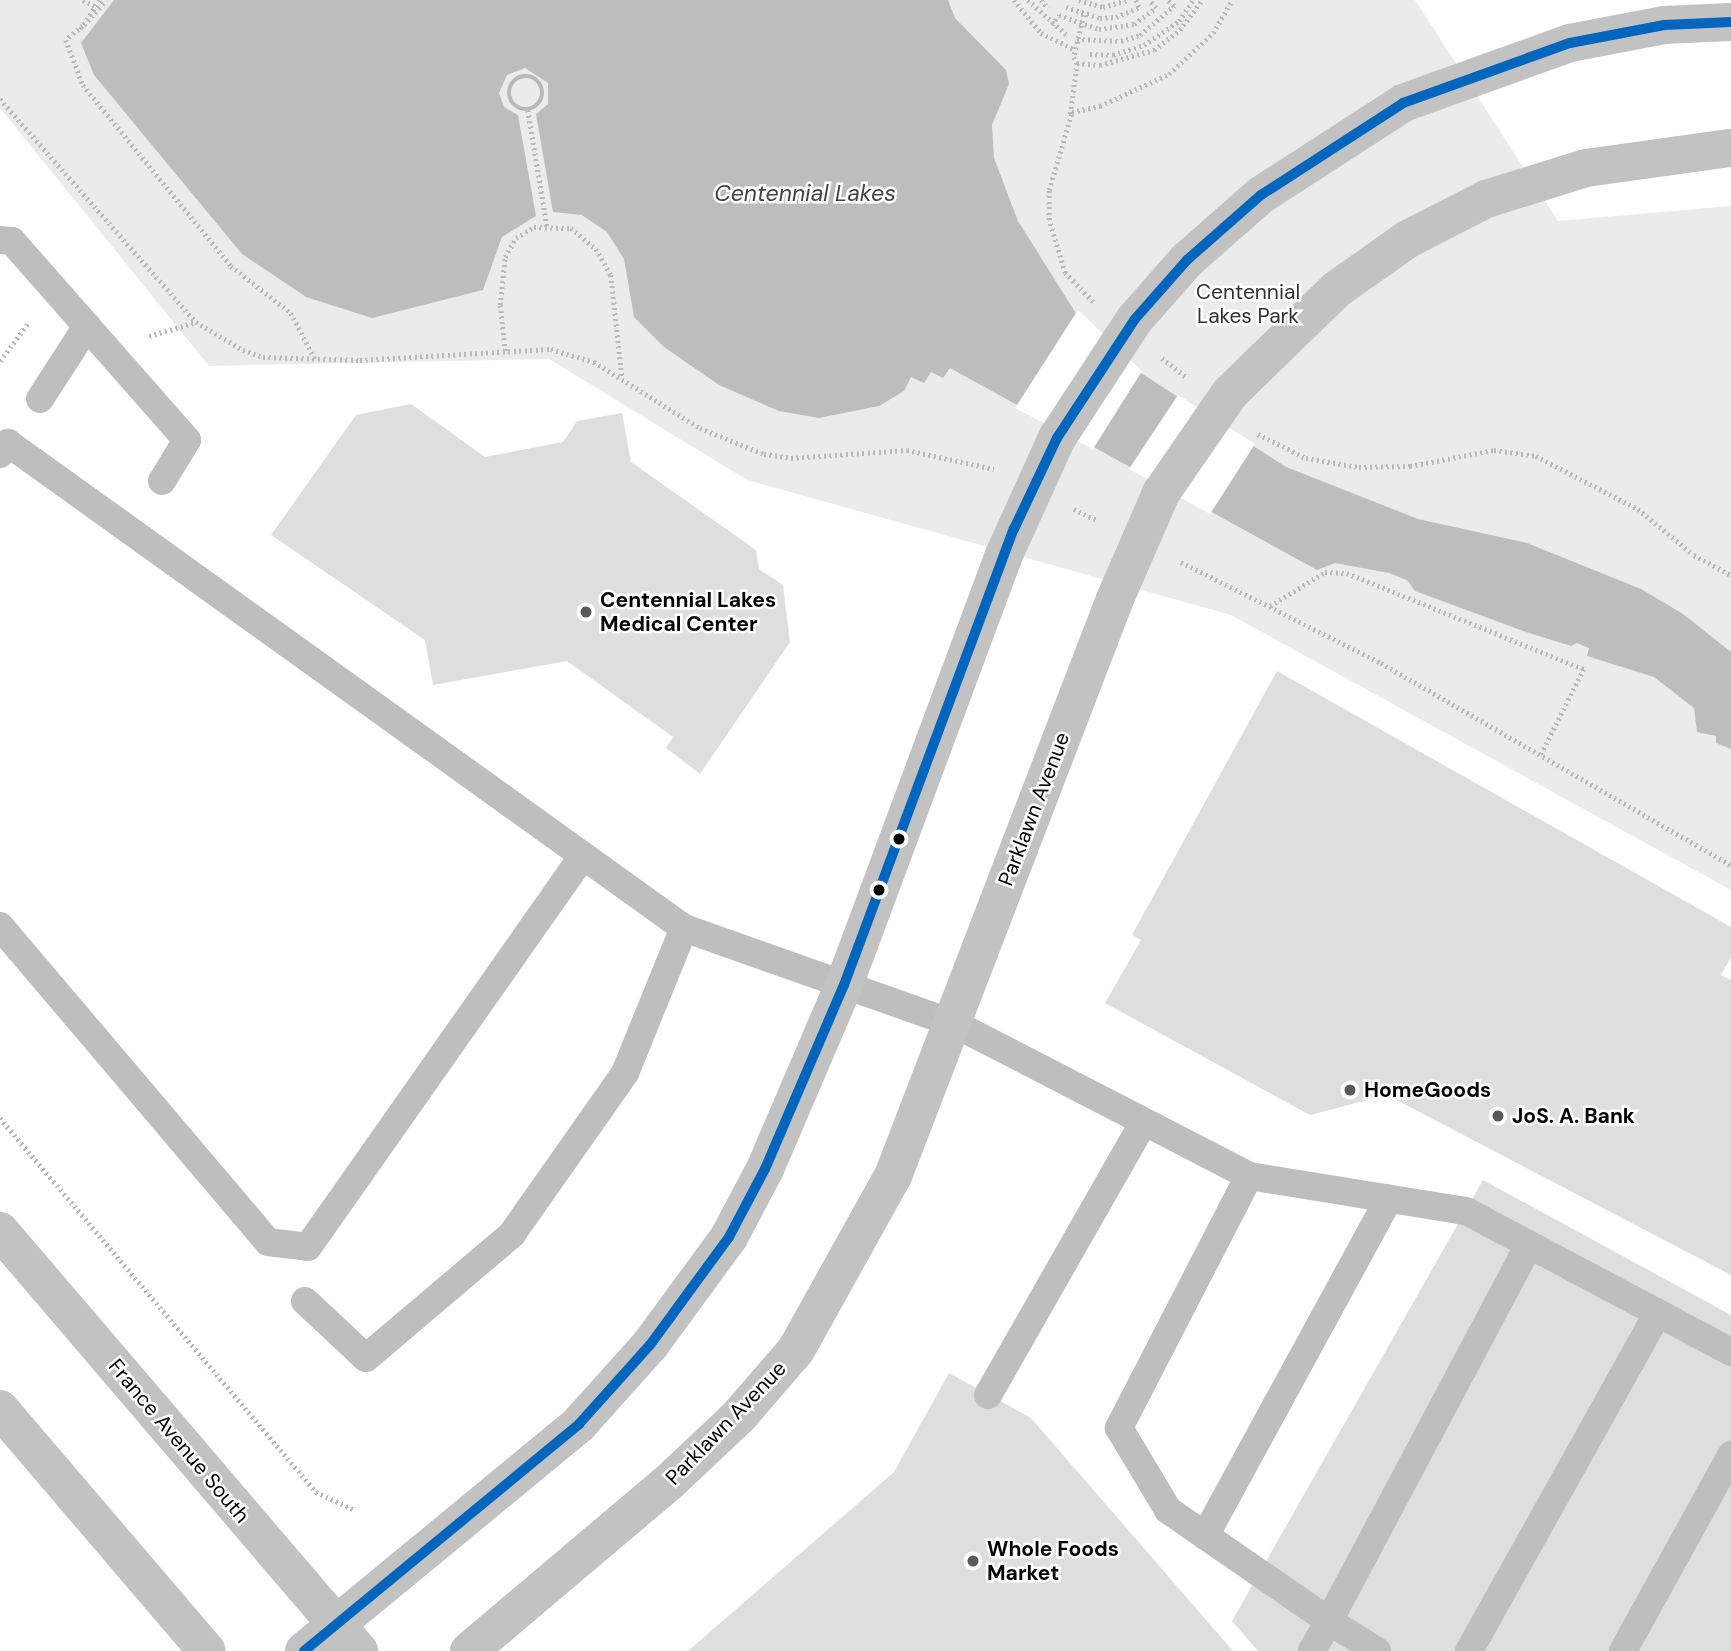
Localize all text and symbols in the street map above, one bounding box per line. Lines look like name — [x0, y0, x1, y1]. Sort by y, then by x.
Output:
water label: Centennial Lakes — [714, 179, 896, 207]
park label: Centennial Lakes Park — [1196, 279, 1300, 329]
place label: Centennial Lakes Medical Center — [600, 587, 776, 637]
marker: Centennial Lakes Medical Center — [578, 604, 594, 620]
street label: Parklawn Avenue — [993, 729, 1075, 889]
unlabelled marker — [892, 832, 906, 846]
unlabelled marker — [872, 883, 886, 897]
place label: HomeGoods — [1364, 1077, 1491, 1103]
marker: HomeGoods — [1342, 1082, 1358, 1098]
place label: JoS. A. Bank — [1512, 1103, 1635, 1129]
marker: JoS. A. Bank — [1490, 1108, 1506, 1124]
street label: France Avenue South — [103, 1354, 255, 1528]
street label: Parklawn Avenue — [661, 1356, 791, 1490]
place label: Whole Foods Market — [987, 1536, 1119, 1586]
marker: Whole Foods Market — [965, 1553, 981, 1569]

